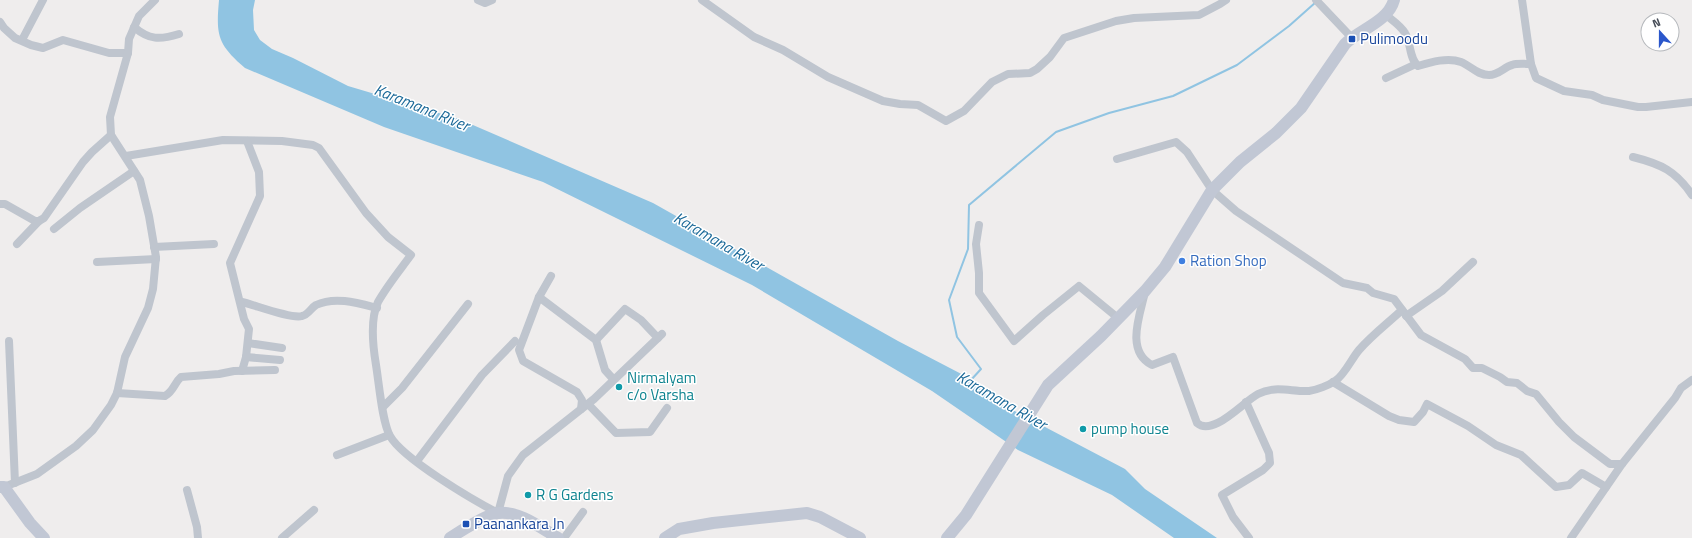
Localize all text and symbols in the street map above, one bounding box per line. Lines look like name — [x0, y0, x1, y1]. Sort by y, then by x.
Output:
north arrow — [1640, 12, 1680, 52]
text: N — [1650, 14, 1663, 31]
place label: Pulimoodu — [1360, 27, 1428, 50]
marker: Pulimoodu — [1347, 34, 1357, 44]
water label: Karamana River — [371, 77, 475, 138]
water label: Karamana River — [669, 205, 770, 278]
place label: Ration Shop — [1190, 249, 1267, 272]
marker: Ration Shop — [1177, 256, 1187, 266]
water label: Karamana River — [952, 364, 1053, 437]
place label: Nirmalyam c/o Varsha — [627, 366, 696, 406]
marker: Nirmalyam c/o Varsha — [614, 382, 624, 392]
place label: pump house — [1091, 417, 1169, 440]
marker: pump house — [1078, 424, 1088, 434]
place label: R G Gardens — [536, 483, 613, 506]
marker: R G Gardens — [523, 490, 533, 500]
place label: Paanankara Jn — [474, 512, 565, 535]
marker: Paanankara Jn — [461, 519, 471, 529]

